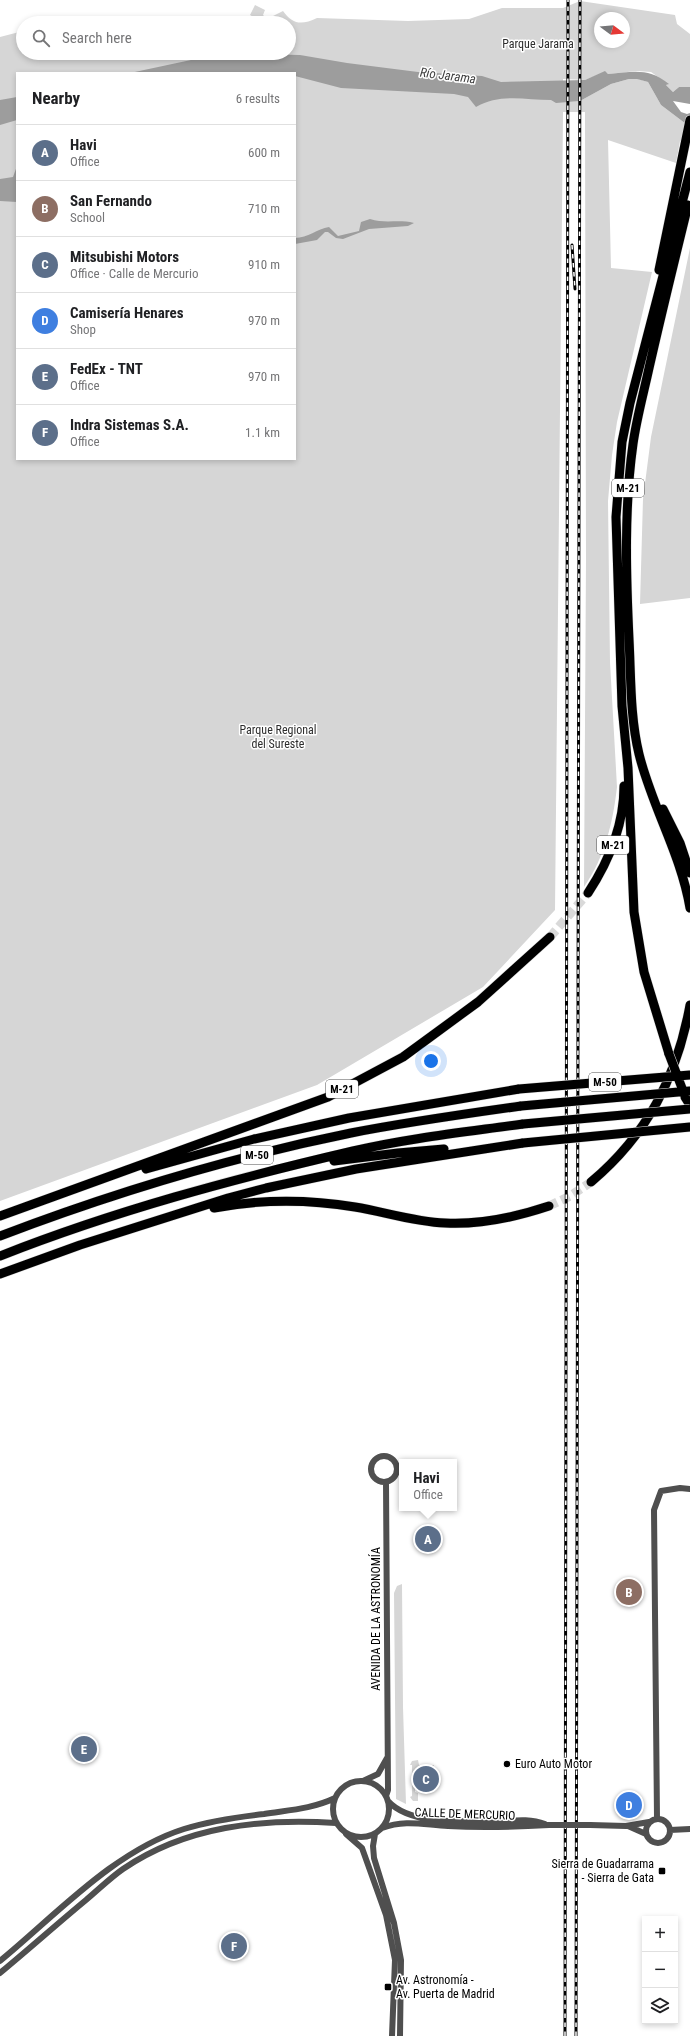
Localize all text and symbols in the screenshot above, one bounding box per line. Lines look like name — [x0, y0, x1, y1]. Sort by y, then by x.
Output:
north arrow — [594, 12, 630, 48]
search box — [16, 16, 296, 60]
icon: search — [30, 27, 52, 49]
text: Search here — [62, 29, 132, 47]
park label: Parque Jarama — [502, 37, 574, 51]
water label: Río Jarama — [419, 65, 477, 86]
text: Nearby — [32, 88, 80, 108]
text: 6 results — [236, 91, 280, 106]
text: Havi — [70, 136, 97, 154]
text: A — [41, 145, 49, 160]
text: 600 m — [248, 145, 280, 160]
text: Office — [70, 154, 100, 169]
text: San Fernando — [70, 192, 152, 210]
text: B — [41, 201, 49, 216]
text: 710 m — [248, 201, 280, 216]
text: School — [70, 210, 105, 225]
text: Mitsubishi Motors — [70, 248, 179, 266]
text: C — [41, 257, 49, 272]
text: 910 m — [248, 257, 280, 272]
text: Office · Calle de Mercurio — [70, 266, 198, 281]
text: Camisería Henares — [70, 304, 184, 322]
text: D — [41, 313, 49, 328]
text: 970 m — [248, 313, 280, 328]
text: Shop — [70, 322, 96, 337]
text: FedEx - TNT — [70, 360, 143, 378]
text: E — [42, 369, 48, 384]
text: 970 m — [248, 369, 280, 384]
text: Office — [70, 378, 100, 393]
text: Indra Sistemas S.A. — [70, 416, 189, 434]
text: F — [42, 425, 48, 440]
text: 1.1 km — [245, 425, 280, 440]
text: Office — [70, 434, 100, 449]
road number: M-21 — [612, 479, 644, 497]
park label: Parque Regional del Sureste — [239, 723, 317, 751]
road number: M-21 — [597, 836, 629, 854]
your location — [421, 1051, 441, 1071]
road number: M-50 — [589, 1073, 621, 1091]
road number: M-21 — [326, 1080, 358, 1098]
road number: M-50 — [241, 1146, 273, 1164]
popup — [399, 1459, 457, 1511]
text: Havi — [413, 1469, 440, 1487]
text: Office — [413, 1487, 443, 1502]
pin: A — [415, 1524, 441, 1554]
street label: AVENIDA DE LA ASTRONOMÍA — [368, 1547, 383, 1691]
pin: B — [616, 1577, 642, 1607]
pin: E — [71, 1734, 97, 1764]
place label: Euro Auto Motor — [515, 1757, 592, 1771]
marker: Euro Auto Motor — [502, 1759, 512, 1769]
pin: C — [413, 1764, 439, 1794]
pin: D — [616, 1790, 642, 1820]
street label: CALLE DE MERCURIO — [414, 1805, 516, 1823]
place label: Sierra de Guadarrama - Sierra de Gata — [552, 1857, 654, 1885]
marker: Sierra de Guadarrama - Sierra de Gata — [657, 1866, 667, 1876]
map controls — [642, 1916, 678, 2024]
button: + — [642, 1916, 678, 1952]
pin: F — [221, 1931, 247, 1961]
button: − — [642, 1952, 678, 1988]
place label: Av. Astronomía - Av. Puerta de Madrid — [396, 1973, 495, 2001]
marker: Av. Astronomía - Av. Puerta de Madrid — [383, 1982, 393, 1992]
button: layers — [642, 1988, 678, 2024]

